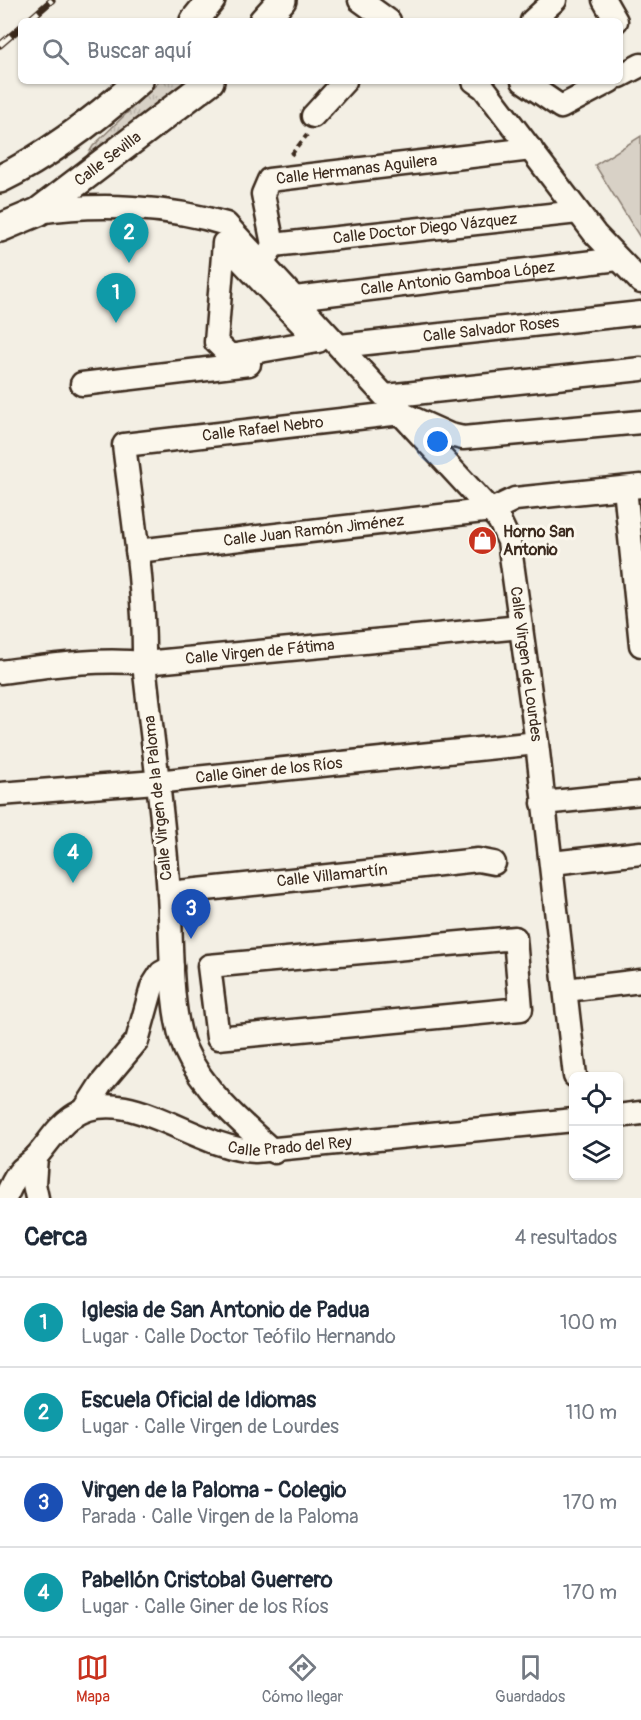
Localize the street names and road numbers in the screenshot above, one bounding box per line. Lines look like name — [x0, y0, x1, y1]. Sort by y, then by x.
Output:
street label: Calle Sevilla — [70, 127, 145, 191]
street label: Calle Hermanas Aguilera — [275, 150, 438, 189]
street label: Calle Doctor Diego Vázquez — [332, 209, 518, 248]
street label: Calle Antonio Gamboa López — [359, 257, 556, 300]
street label: Calle Salvador Roses — [422, 312, 560, 347]
street label: Calle Rafael Nebro — [201, 412, 325, 446]
street label: Calle Juan Ramón Jiménez — [222, 510, 405, 551]
street label: Calle Virgen de Lourdes — [505, 585, 547, 743]
street label: Calle Virgen de Fátima — [184, 635, 335, 669]
street label: Calle Virgen de la Paloma — [139, 714, 177, 882]
street label: Calle Giner de los Ríos — [194, 753, 343, 788]
street label: Calle Villamartín — [276, 860, 388, 891]
street label: Calle Prado del Rey — [226, 1132, 353, 1161]

